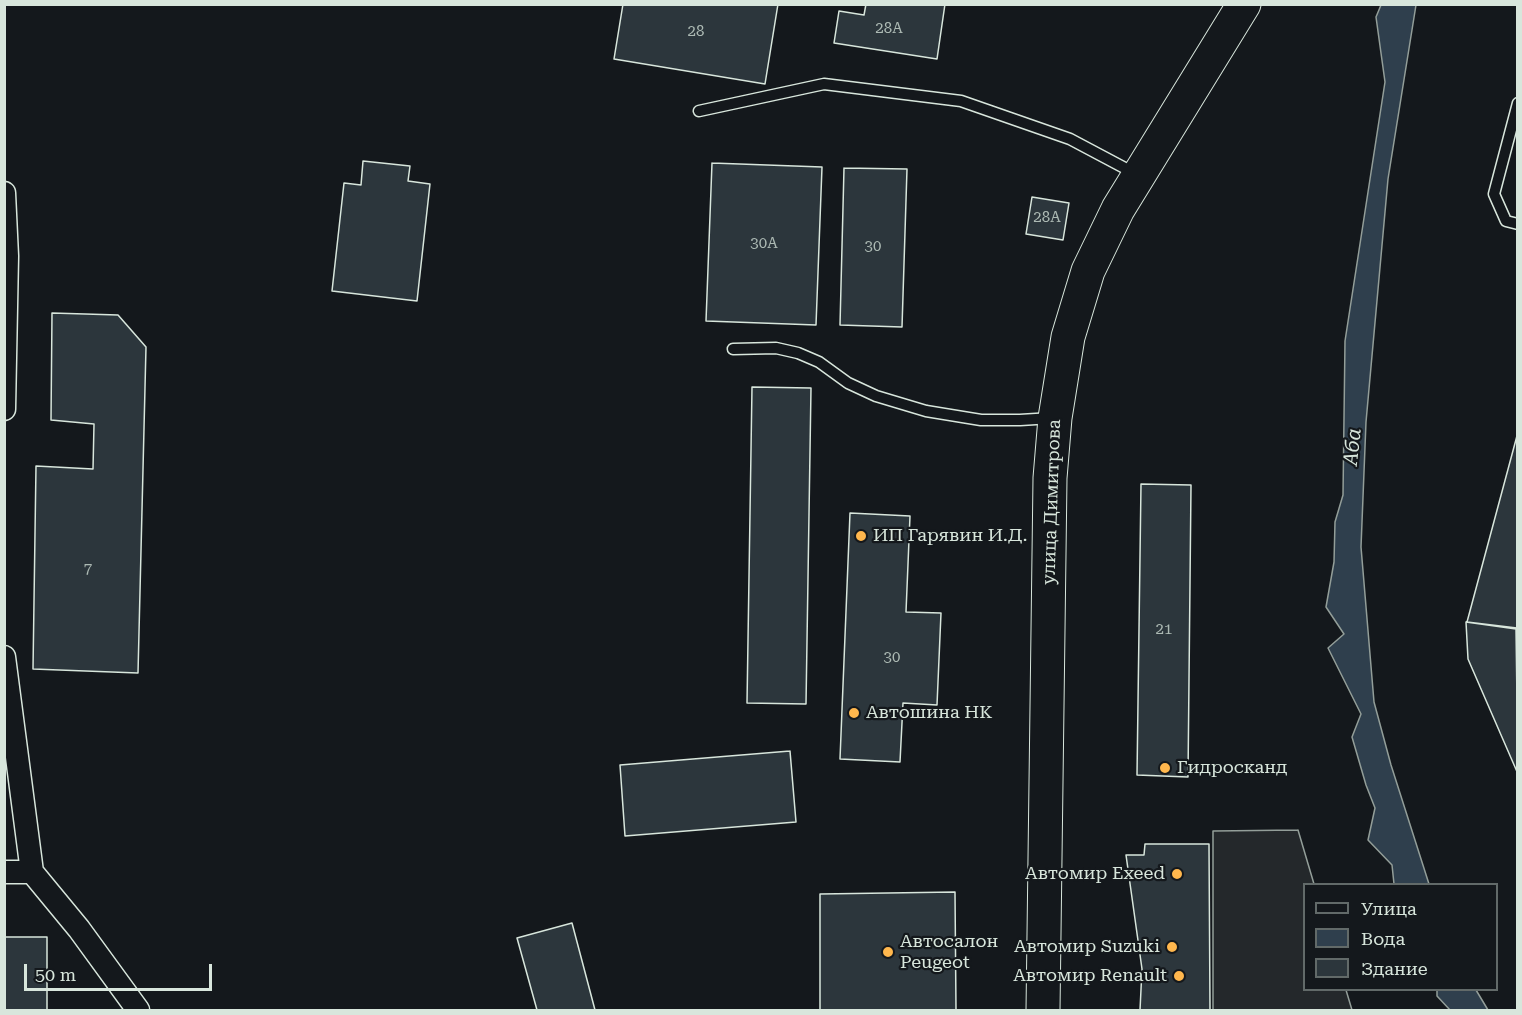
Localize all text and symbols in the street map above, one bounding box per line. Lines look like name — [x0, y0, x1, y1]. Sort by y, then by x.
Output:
house number: 28А — [875, 20, 903, 38]
house number: 28 — [688, 23, 704, 41]
house number: 28А — [1033, 209, 1061, 227]
house number: 30А — [750, 235, 778, 253]
house number: 30 — [865, 238, 881, 256]
street label: улица Димитрова — [1038, 419, 1066, 585]
water label: Аба — [1339, 427, 1367, 467]
place label: ИП Гарявин И.Д. — [873, 525, 1027, 547]
marker: ИП Гарявин И.Д. — [854, 529, 868, 543]
house number: 7 — [84, 560, 92, 578]
house number: 21 — [1156, 621, 1172, 639]
house number: 30 — [884, 649, 900, 667]
place label: Автошина НК — [866, 702, 992, 724]
marker: Автошина НК — [847, 706, 861, 720]
place label: Гидросканд — [1177, 757, 1287, 779]
marker: Гидросканд — [1158, 761, 1172, 775]
place label: Автомир Exeed — [1025, 863, 1165, 885]
marker: Автомир Exeed — [1170, 867, 1184, 881]
legend — [1303, 883, 1498, 991]
text: Улица — [1361, 898, 1417, 919]
text: Вода — [1361, 928, 1405, 949]
place label: Автосалон Peugeot — [900, 931, 998, 974]
place label: Автомир Suzuki — [1014, 936, 1160, 958]
marker: Автомир Suzuki — [1165, 940, 1179, 954]
marker: Автосалон Peugeot — [881, 945, 895, 959]
scale bar — [27, 952, 214, 990]
text: Здание — [1361, 958, 1428, 979]
text: 50 m — [35, 964, 76, 985]
place label: Автомир Renault — [1013, 965, 1167, 987]
marker: Автомир Renault — [1172, 969, 1186, 983]

